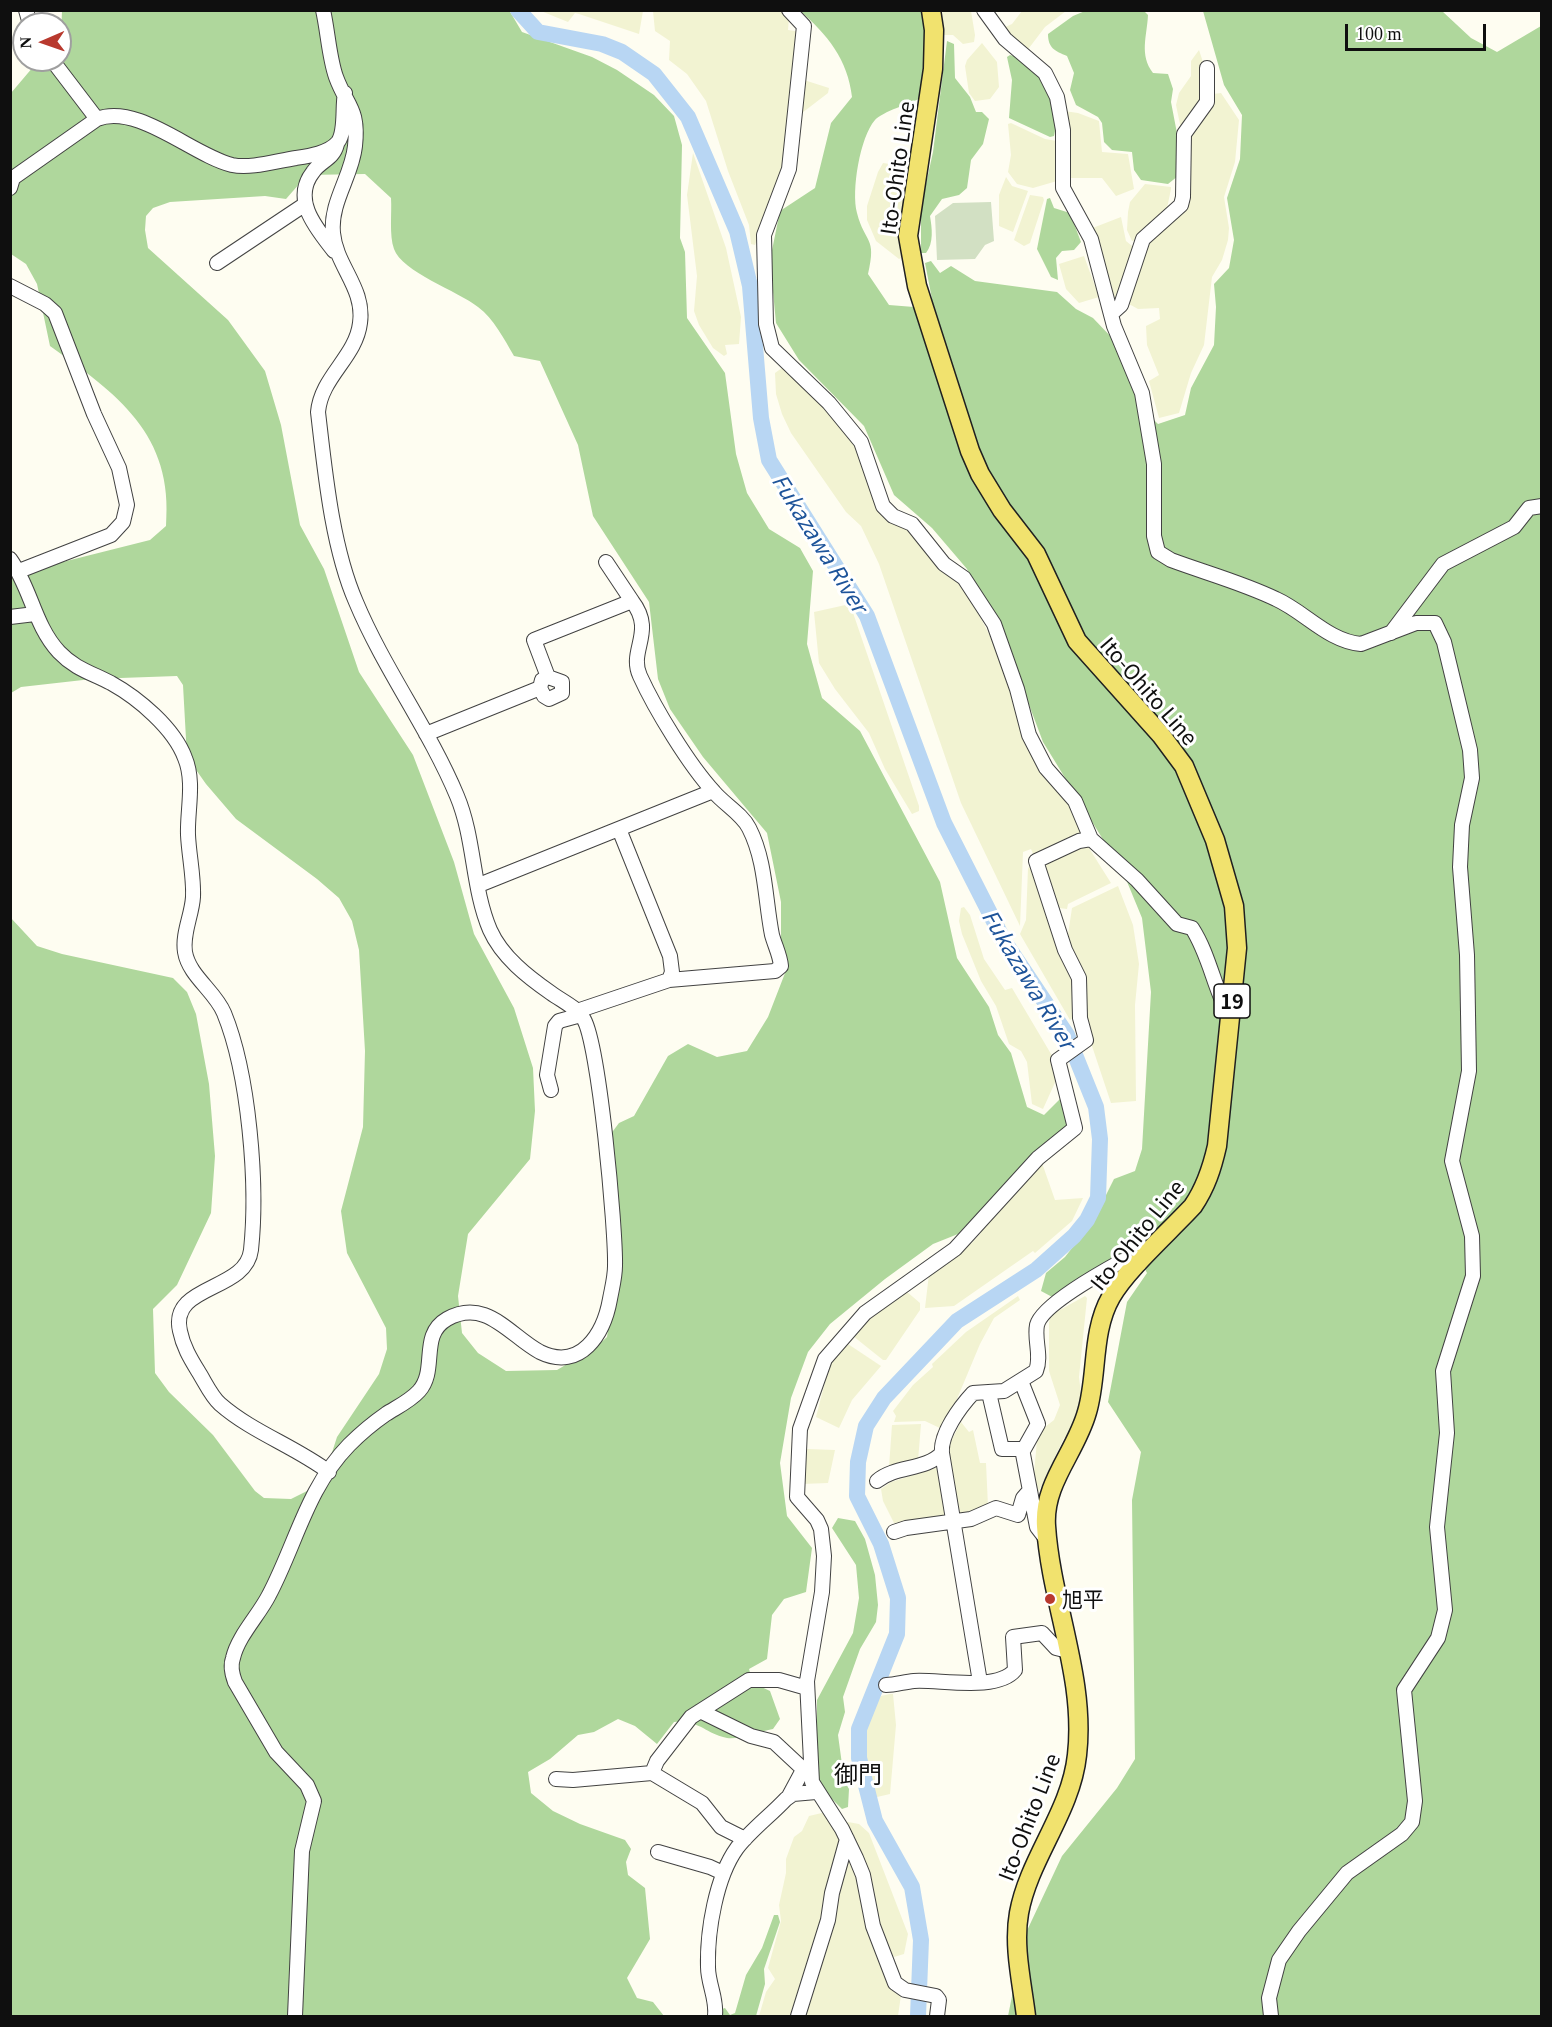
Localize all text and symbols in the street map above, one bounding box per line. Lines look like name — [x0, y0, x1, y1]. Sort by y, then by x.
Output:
north arrow — [12, 12, 72, 72]
scale bar — [1348, 12, 1489, 50]
text: 100 m — [1356, 24, 1402, 44]
text: N — [17, 37, 34, 49]
street label: Ito-Ohito Line — [875, 100, 919, 236]
water label: Fukazawa River — [767, 469, 873, 617]
street label: Ito-Ohito Line — [1095, 632, 1203, 750]
water label: Fukazawa River — [977, 904, 1081, 1054]
road number: 19 — [1214, 984, 1250, 1018]
street label: Ito-Ohito Line — [1085, 1175, 1189, 1295]
place label: 旭平 — [1062, 1586, 1104, 1612]
marker: 旭平 — [1043, 1592, 1057, 1606]
street label: Ito-Ohito Line — [993, 1750, 1065, 1884]
district label: 御門 — [834, 1760, 882, 1788]

